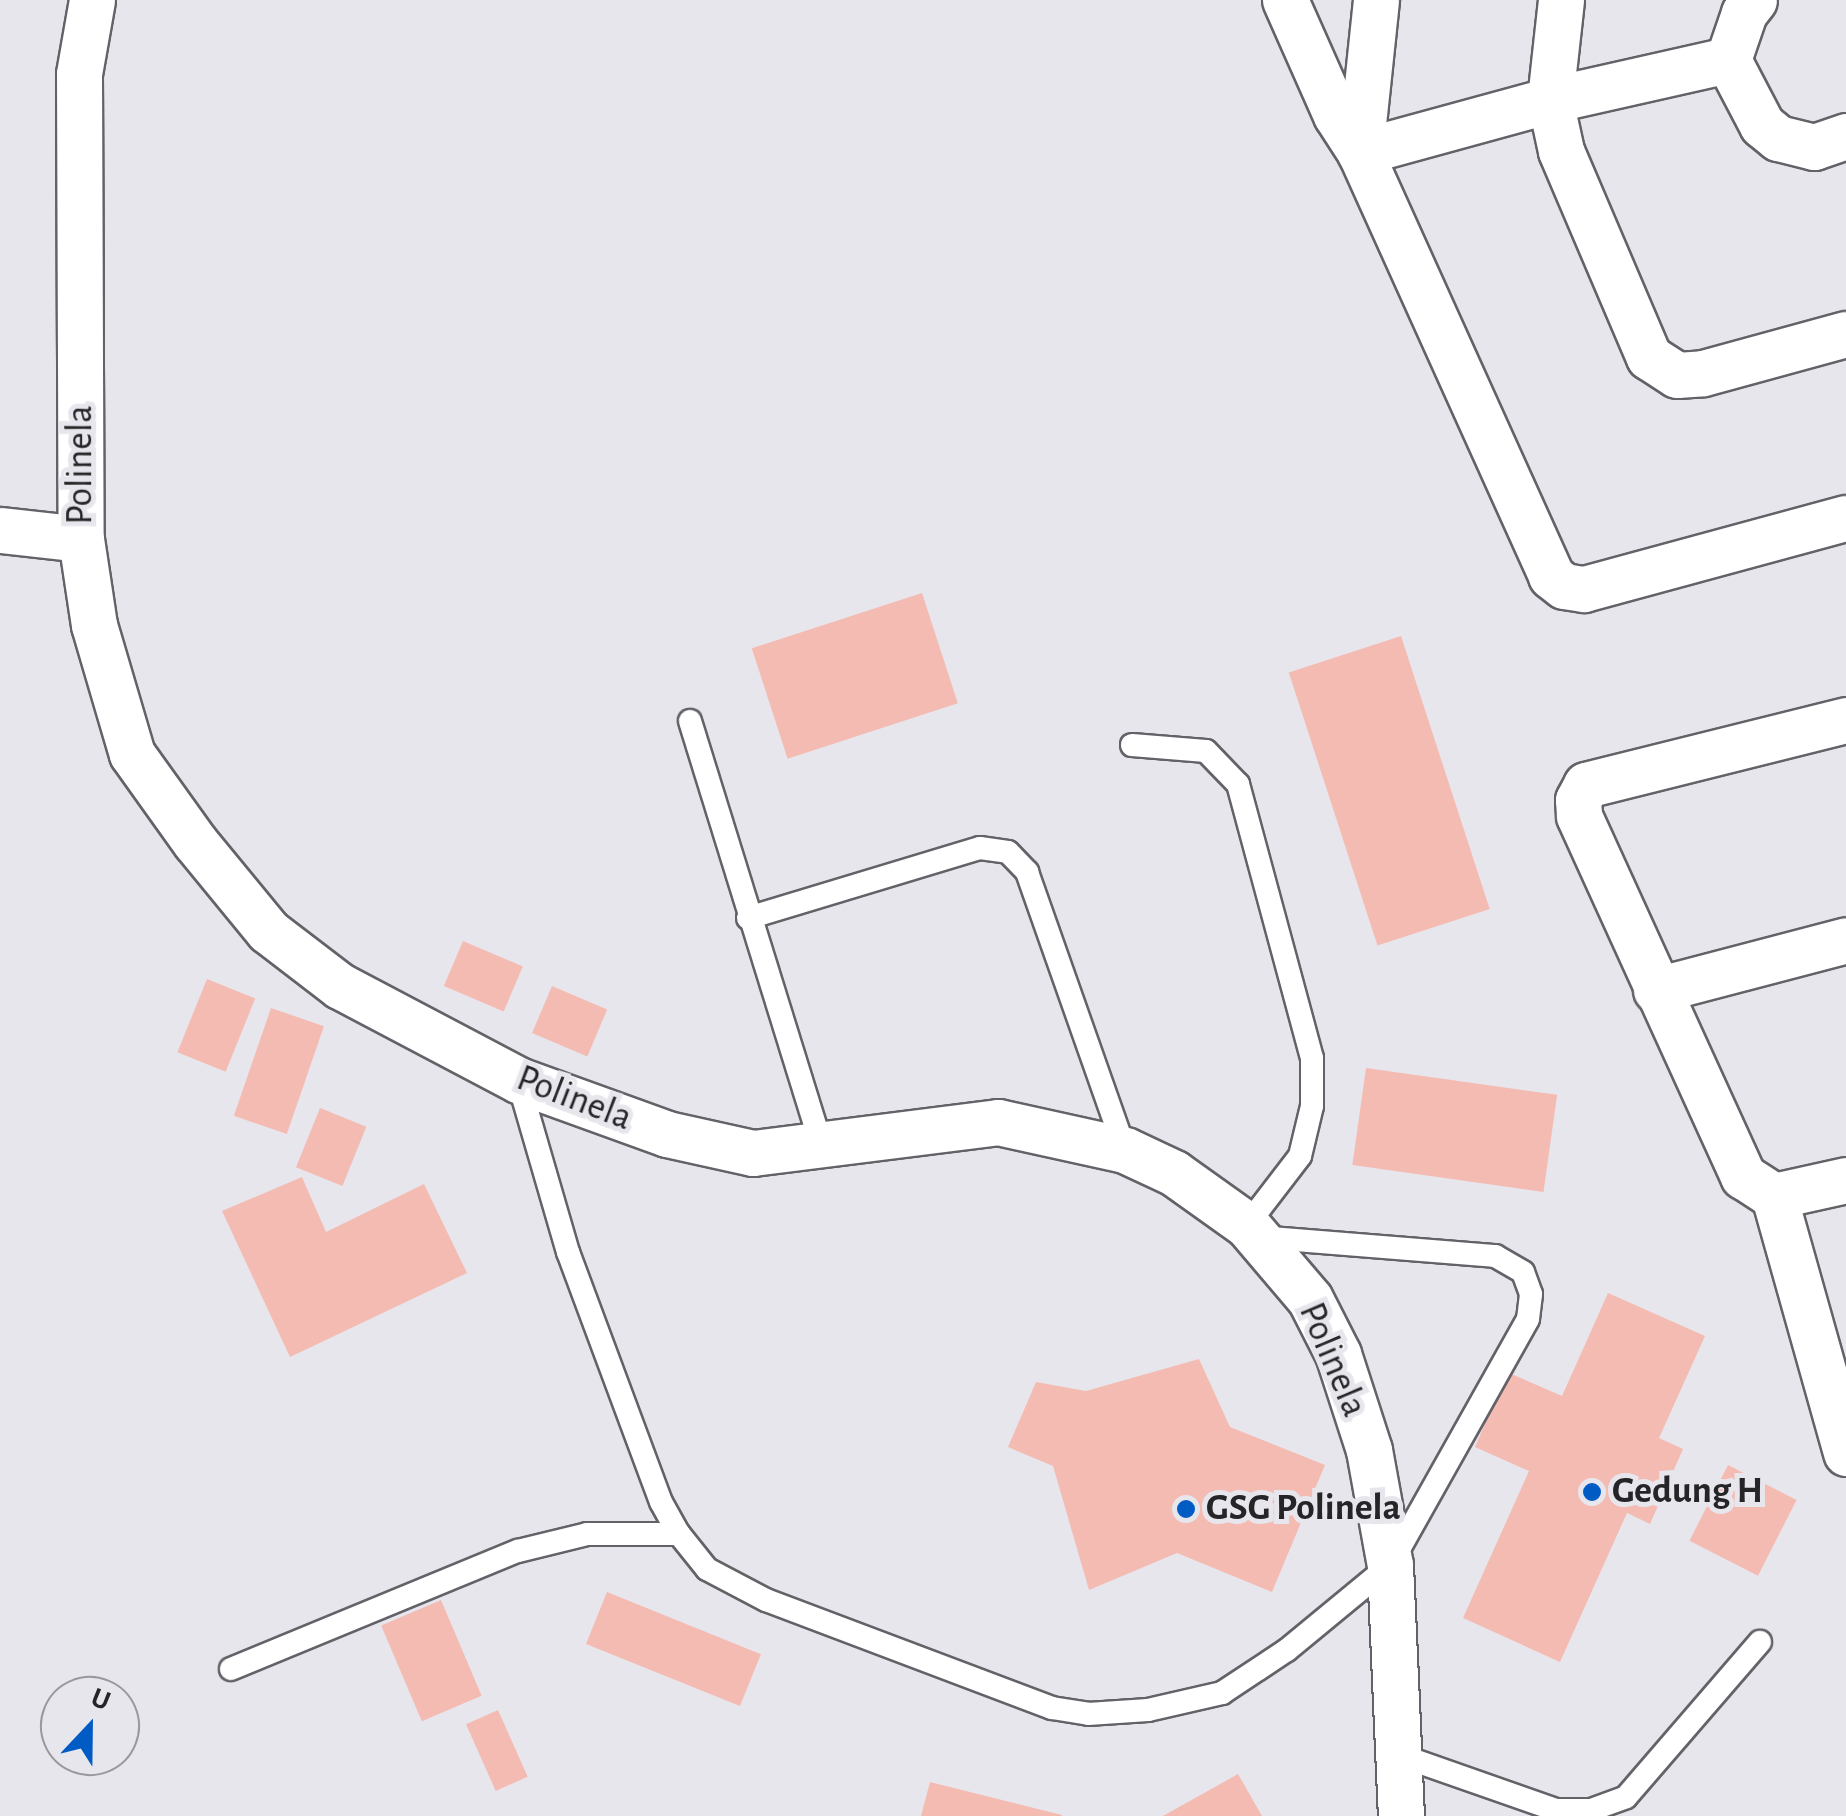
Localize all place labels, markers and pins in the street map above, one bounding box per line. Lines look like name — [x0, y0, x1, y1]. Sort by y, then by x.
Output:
place label: Gedung H — [1612, 1469, 1763, 1515]
marker: Gedung H — [1581, 1481, 1603, 1503]
place label: GSG Polinela — [1206, 1486, 1401, 1532]
marker: GSG Polinela — [1175, 1498, 1197, 1520]

